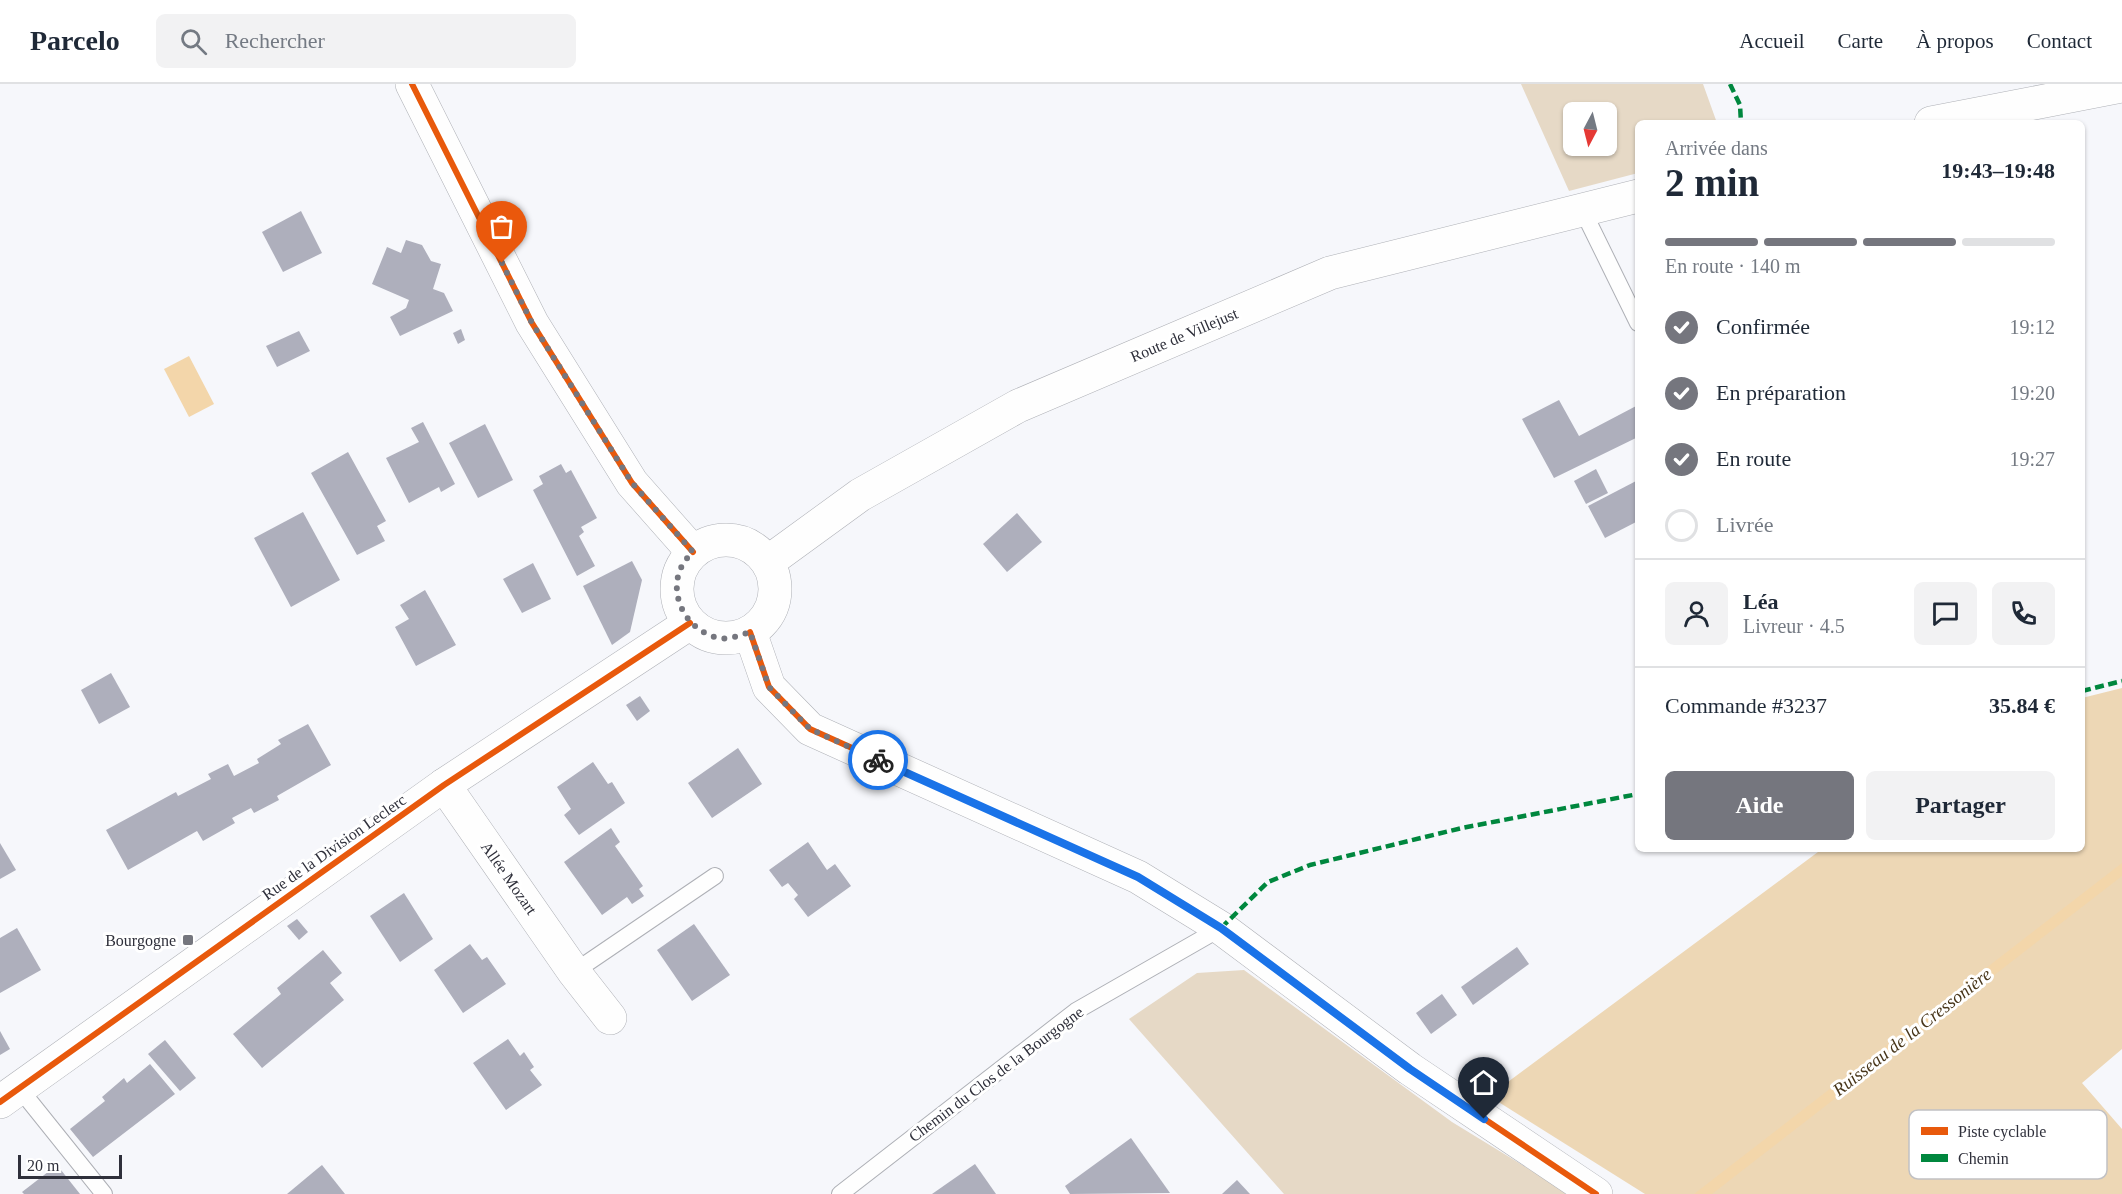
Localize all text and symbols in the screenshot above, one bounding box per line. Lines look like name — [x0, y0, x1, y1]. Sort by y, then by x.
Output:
search box — [156, 14, 576, 68]
text: Parcelo — [30, 25, 120, 56]
icon: search — [177, 25, 210, 58]
text: Rechercher — [225, 28, 325, 53]
text: Accueil — [1739, 29, 1805, 53]
text: Carte — [1838, 29, 1883, 53]
text: À propos — [1916, 29, 1994, 53]
text: Contact — [2027, 29, 2092, 53]
north arrow — [1563, 102, 1617, 156]
map controls — [1563, 102, 1617, 156]
text: Arrivée dans — [1665, 137, 1768, 159]
text: 19:43–19:48 — [1941, 158, 2055, 183]
text: 2 min — [1665, 161, 1759, 204]
pin — [476, 201, 527, 263]
icon: bag — [485, 210, 518, 243]
text: En route · 140 m — [1665, 255, 1801, 277]
street label: Route de Villejust — [1128, 304, 1241, 366]
icon: check — [1665, 311, 1698, 344]
text: Confirmée — [1716, 314, 1810, 339]
text: 19:12 — [2009, 316, 2055, 338]
icon: check — [1665, 377, 1698, 410]
text: En préparation — [1716, 380, 1846, 405]
text: 19:20 — [2009, 382, 2055, 404]
icon: check — [1665, 443, 1698, 476]
text: En route — [1716, 446, 1791, 471]
text: 19:27 — [2009, 448, 2055, 470]
text: Livrée — [1716, 512, 1773, 537]
button: person — [1665, 582, 1728, 645]
button: chat — [1914, 582, 1977, 645]
button: phone — [1992, 582, 2055, 645]
text: Léa — [1743, 589, 1778, 614]
text: Livreur · 4.5 — [1743, 615, 1845, 637]
text: Commande #3237 — [1665, 693, 1827, 718]
text: 35.84 € — [1989, 693, 2055, 718]
courier — [848, 730, 908, 790]
icon: bike — [862, 744, 895, 777]
button: Aide — [1665, 771, 1854, 840]
button: Partager — [1866, 771, 2055, 840]
street label: Rue de la Division Leclerc — [259, 791, 409, 903]
street label: Allée Mozart — [478, 838, 541, 918]
place label: Bourgogne — [105, 932, 176, 950]
marker: Bourgogne — [181, 933, 195, 947]
water label: Ruisseau de la Cressonière — [1828, 964, 1995, 1101]
street label: Chemin du Clos de la Bourgogne — [906, 1003, 1087, 1146]
pin — [1458, 1057, 1509, 1119]
icon: home — [1467, 1066, 1500, 1099]
legend — [1909, 1110, 2107, 1179]
text: Piste cyclable — [1958, 1123, 2046, 1141]
text: Chemin — [1958, 1150, 2009, 1167]
scale bar — [18, 1152, 122, 1180]
text: 20 m — [27, 1157, 59, 1174]

